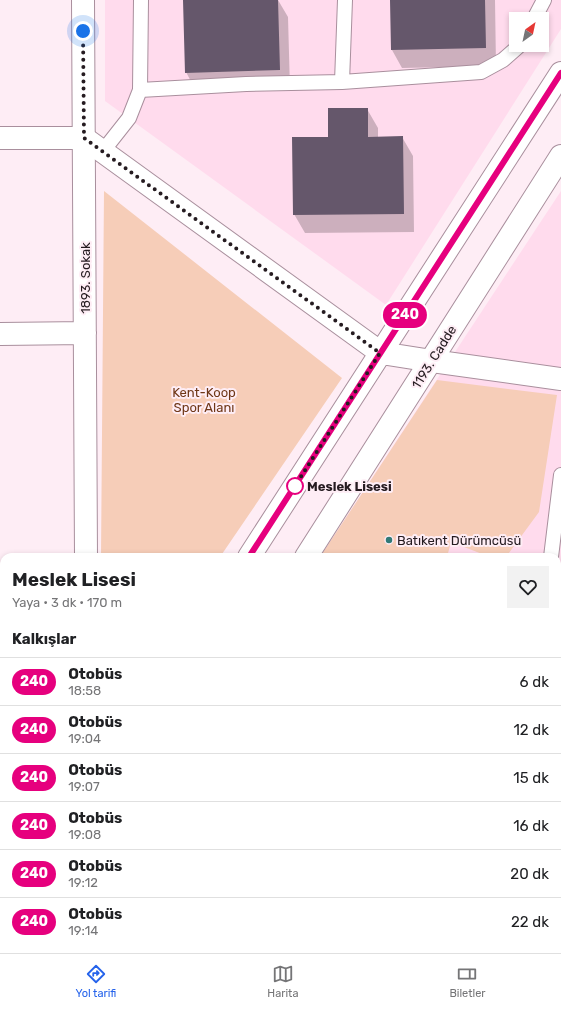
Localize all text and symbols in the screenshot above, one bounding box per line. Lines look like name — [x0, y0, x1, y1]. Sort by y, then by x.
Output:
north arrow — [509, 12, 549, 52]
map controls — [509, 12, 549, 52]
your location — [73, 21, 93, 41]
street label: 1893. Sokak — [78, 242, 93, 314]
line badge: 240 — [382, 302, 428, 328]
text: 240 — [391, 306, 419, 323]
street label: 1193. Cadde — [409, 323, 459, 391]
park label: Kent-Koop Spor Alanı — [172, 385, 236, 415]
marker: Meslek Lisesi — [286, 477, 304, 495]
place label: Meslek Lisesi — [307, 479, 392, 494]
place label: Batıkent Dürümcüsü — [397, 533, 521, 548]
marker: Batıkent Dürümcüsü — [384, 535, 394, 545]
button: heart — [507, 566, 549, 608]
text: Meslek Lisesi — [12, 568, 136, 591]
text: Yaya · 3 dk · 170 m — [12, 595, 122, 610]
text: Kalkışlar — [12, 630, 76, 648]
text: Otobüs — [68, 665, 122, 683]
text: 240 — [20, 673, 48, 690]
text: 6 dk — [520, 673, 549, 691]
text: 18:58 — [68, 683, 101, 698]
text: Otobüs — [68, 713, 122, 731]
text: 240 — [20, 721, 48, 738]
text: 12 dk — [513, 721, 549, 739]
text: 19:04 — [68, 731, 101, 746]
text: Otobüs — [68, 761, 122, 779]
text: 240 — [20, 769, 48, 786]
text: 15 dk — [513, 769, 549, 787]
text: 19:07 — [68, 779, 100, 794]
text: Otobüs — [68, 809, 122, 827]
text: 240 — [20, 817, 48, 834]
text: 16 dk — [513, 817, 549, 835]
text: 19:08 — [68, 827, 101, 842]
text: Otobüs — [68, 857, 122, 875]
text: 240 — [20, 865, 48, 882]
text: 20 dk — [510, 865, 549, 883]
text: 19:12 — [68, 875, 98, 890]
text: Otobüs — [68, 905, 122, 923]
text: 240 — [20, 913, 48, 930]
text: 22 dk — [511, 913, 549, 931]
text: 19:14 — [68, 923, 98, 938]
tab: Yol tarifi — [75, 963, 116, 1000]
tab: Harita — [267, 963, 298, 1000]
tab: Biletler — [449, 963, 486, 1000]

